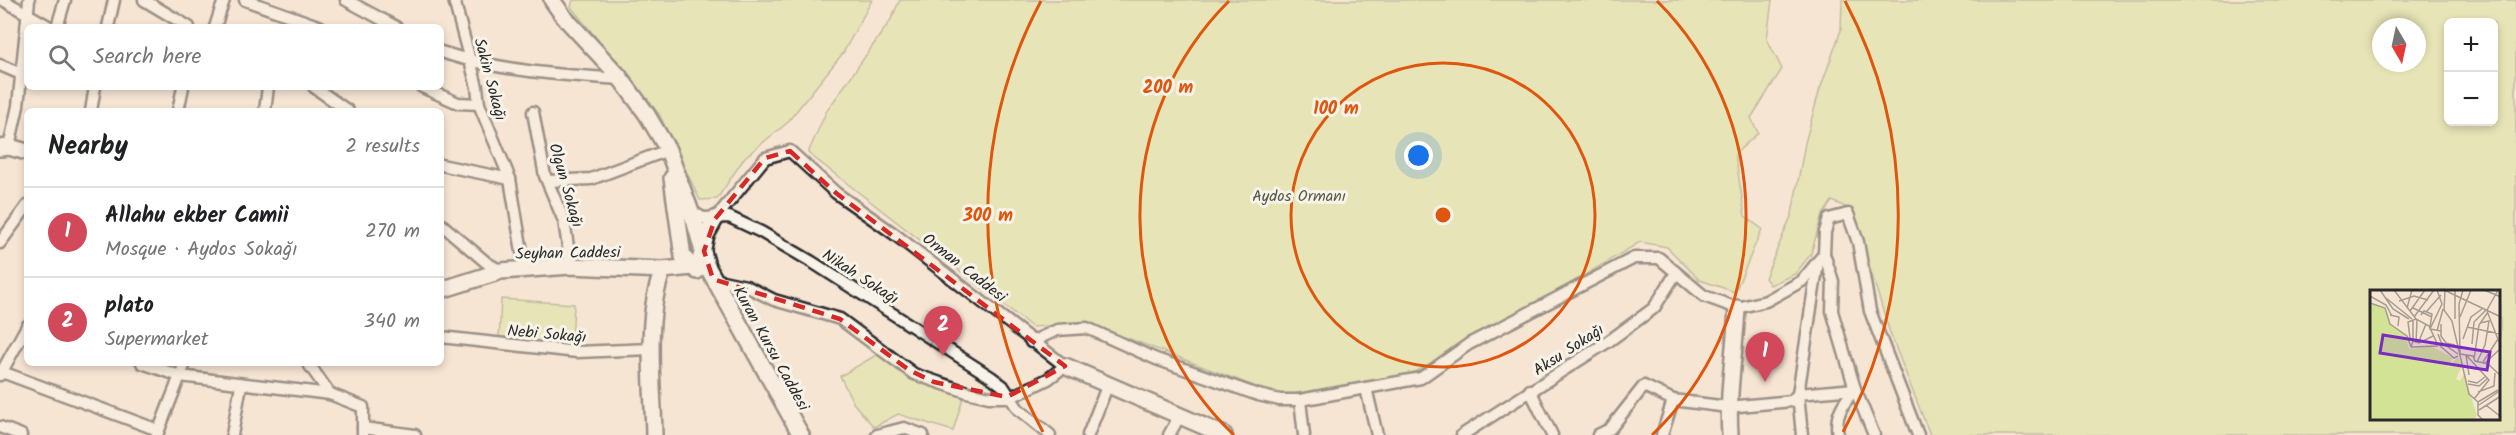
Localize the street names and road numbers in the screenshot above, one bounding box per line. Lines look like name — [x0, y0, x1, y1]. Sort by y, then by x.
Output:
street label: Sakin Sokağı — [467, 35, 513, 124]
street label: Olgun Sokağı — [542, 140, 589, 230]
street label: Orman Caddesi — [917, 227, 1013, 310]
street label: Seyhan Caddesi — [515, 240, 622, 267]
street label: Nikah Sokağı — [817, 243, 904, 311]
street label: Kuran Kursu Caddesi — [726, 282, 816, 417]
street label: Aksu Sokağı — [1528, 318, 1609, 383]
street label: Nebi Sokağı — [506, 319, 587, 350]

